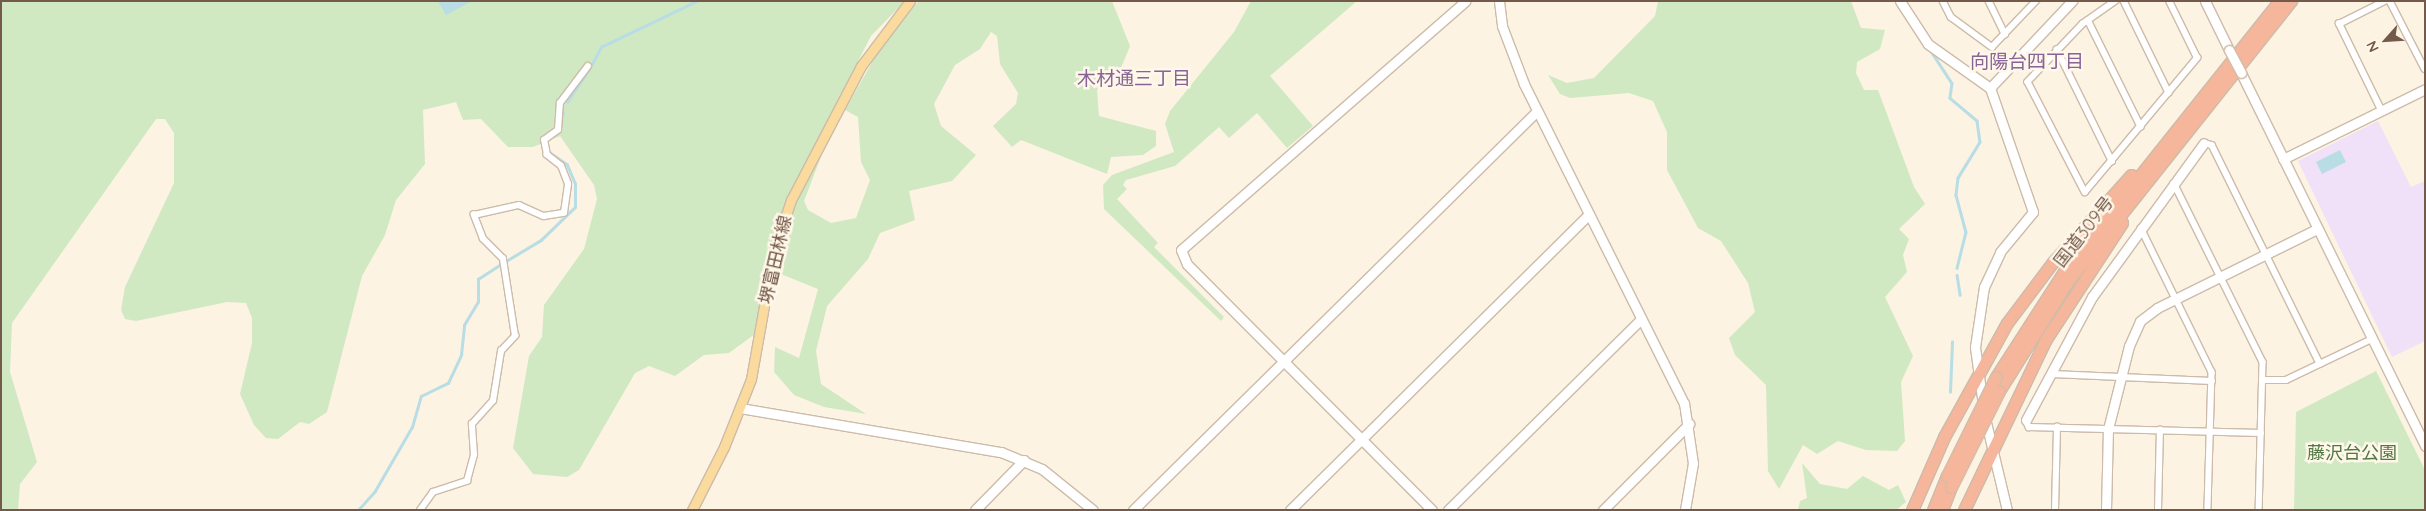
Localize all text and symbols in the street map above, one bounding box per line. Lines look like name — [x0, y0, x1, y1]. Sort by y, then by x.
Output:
north arrow — [2361, 15, 2411, 65]
text: N — [2362, 38, 2383, 55]
district label: 向陽台四丁目 — [1970, 51, 2084, 73]
district label: 木材通三丁目 — [1077, 68, 1191, 90]
street label: 国道309号 — [2050, 192, 2118, 272]
street label: 堺富田林線 — [755, 214, 797, 306]
park label: 藤沢台公園 — [2307, 442, 2397, 464]

